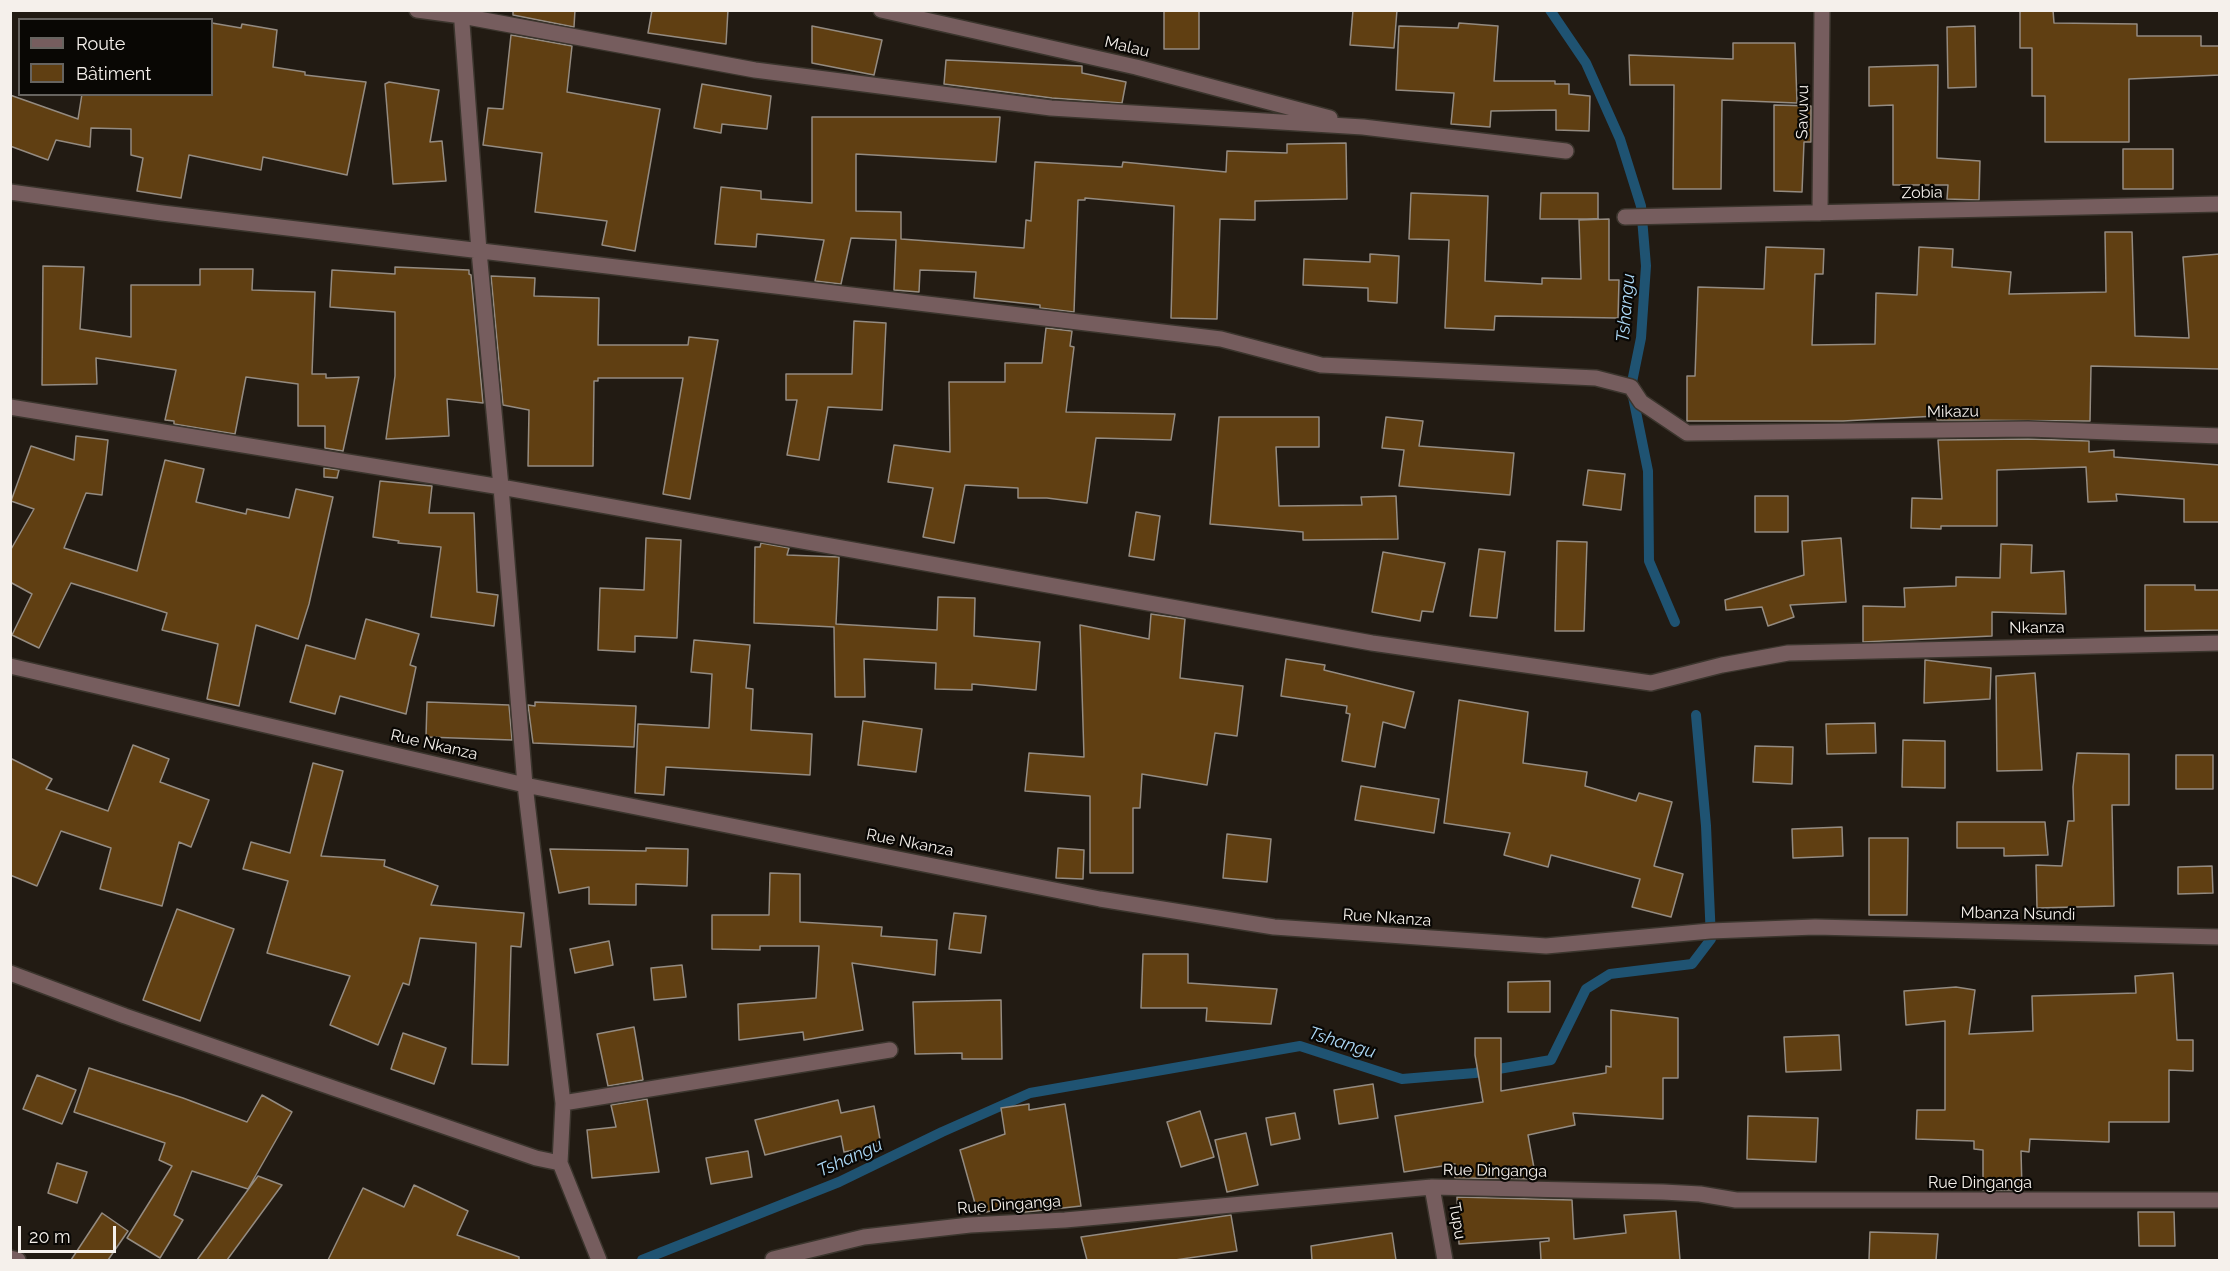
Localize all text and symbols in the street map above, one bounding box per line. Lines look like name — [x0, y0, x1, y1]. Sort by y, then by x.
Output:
legend — [18, 18, 213, 96]
text: Route — [76, 33, 125, 54]
street label: Malau — [1103, 33, 1151, 61]
text: Bâtiment — [76, 63, 151, 84]
street label: Savuvu — [1793, 85, 1813, 139]
street label: Zobia — [1901, 183, 1943, 203]
water label: Tshangu — [1612, 273, 1640, 343]
street label: Mikazu — [1927, 402, 1979, 422]
street label: Nkanza — [2009, 618, 2065, 638]
street label: Rue Nkanza — [389, 726, 479, 764]
street label: Rue Nkanza — [865, 825, 955, 861]
street label: Mbanza Nsundi — [1960, 903, 2076, 925]
street label: Rue Nkanza — [1342, 905, 1432, 931]
water label: Tshangu — [1306, 1023, 1378, 1063]
water label: Tshangu — [814, 1134, 886, 1182]
street label: Rue Dinganga — [1443, 1160, 1547, 1182]
street label: Rue Dinganga — [1928, 1173, 2032, 1193]
street label: Rue Dinganga — [956, 1192, 1062, 1218]
street label: Tupu — [1444, 1201, 1470, 1241]
scale bar — [21, 1214, 118, 1252]
text: 20 m — [29, 1226, 71, 1247]

